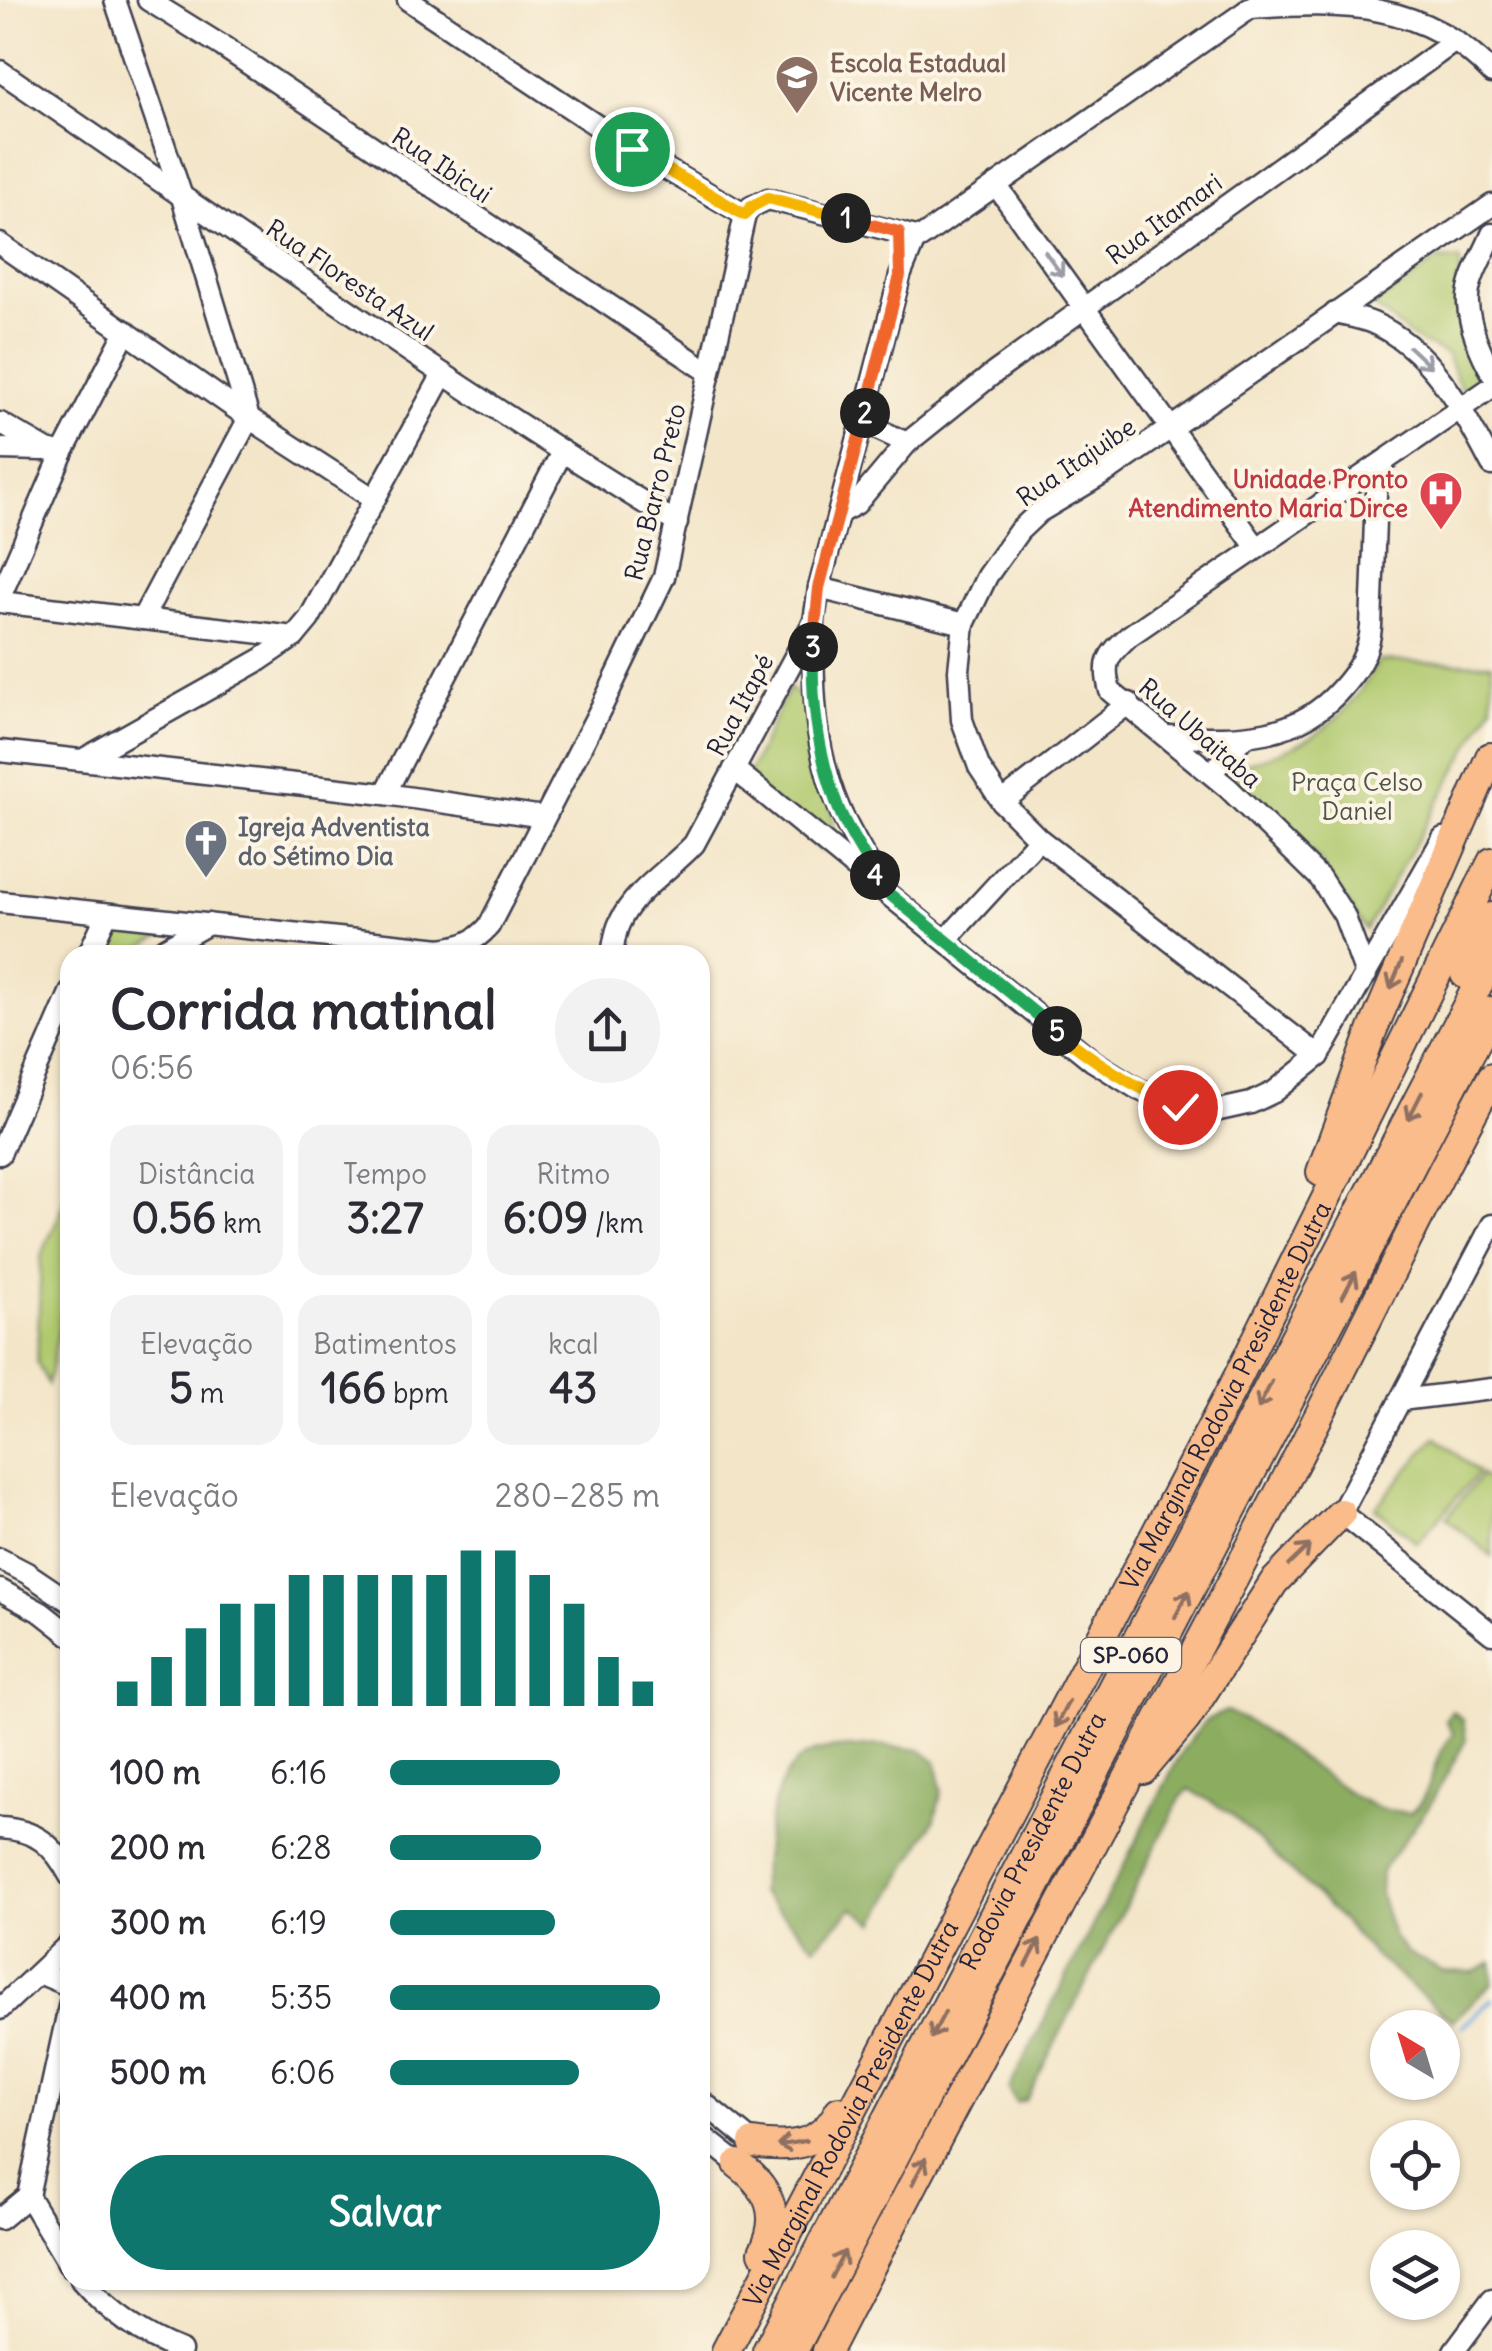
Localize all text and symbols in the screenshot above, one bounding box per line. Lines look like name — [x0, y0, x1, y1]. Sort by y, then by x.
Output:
place label: Escola Estadual Vicente Melro — [830, 47, 1006, 108]
school or university icon: Escola Estadual Vicente Melro — [774, 54, 820, 115]
pin — [590, 107, 675, 192]
street label: Rua Ibicui — [386, 120, 498, 210]
icon: arrive — [605, 122, 660, 177]
street label: Rua Itamari — [1100, 166, 1228, 272]
pin: 1 — [821, 193, 871, 243]
text: 1 — [840, 200, 852, 236]
street label: Rua Floresta Azul — [260, 212, 440, 348]
one-way arrow — [1043, 250, 1064, 277]
one-way arrow — [1406, 345, 1432, 369]
pin: 2 — [840, 388, 890, 438]
text: 2 — [857, 395, 873, 431]
street label: Rua Barro Preto — [617, 400, 693, 584]
street label: Rua Itajuibe — [1010, 411, 1142, 513]
place label: Unidade Pronto Atendimento Maria Dirce — [1128, 463, 1408, 524]
hospital icon: Unidade Pronto Atendimento Maria Dirce — [1418, 470, 1464, 531]
pin: 3 — [788, 622, 838, 672]
text: 3 — [805, 629, 821, 665]
street label: Rua Itapé — [700, 648, 780, 762]
street label: Rua Ubaitaba — [1132, 671, 1268, 795]
park label: Praça Celso Daniel — [1291, 766, 1423, 827]
place label: Igreja Adventista do Sétimo Dia — [238, 811, 430, 872]
church icon: Igreja Adventista do Sétimo Dia — [183, 818, 229, 879]
pin: 4 — [850, 850, 900, 900]
text: 4 — [867, 857, 883, 893]
one-way arrow — [1386, 959, 1404, 990]
text: Corrida matinal — [110, 975, 497, 1044]
button: share — [555, 978, 660, 1083]
pin: 5 — [1032, 1006, 1082, 1056]
text: 5 — [1049, 1013, 1065, 1049]
text: 06:56 — [110, 1047, 194, 1088]
pin — [1138, 1065, 1223, 1150]
icon: check — [1153, 1080, 1208, 1135]
one-way arrow — [1405, 1091, 1424, 1121]
text: Distância — [138, 1156, 255, 1192]
text: Tempo — [343, 1156, 427, 1192]
text: Ritmo — [536, 1156, 610, 1192]
text: 0.56 — [132, 1192, 216, 1244]
text: 3:27 — [347, 1192, 423, 1244]
text: 6:09 — [503, 1192, 588, 1244]
street label: Via Marginal Rodovia Presidente Dutra — [1113, 1196, 1338, 1596]
text: km — [216, 1205, 262, 1241]
text: /km — [588, 1205, 644, 1241]
one-way arrow — [1340, 1270, 1359, 1300]
text: Elevação — [140, 1326, 253, 1362]
text: Batimentos — [313, 1326, 457, 1362]
text: kcal — [548, 1326, 599, 1362]
text: 5 — [169, 1362, 193, 1414]
text: 166 — [321, 1362, 386, 1414]
text: 43 — [549, 1362, 597, 1414]
text: m — [193, 1375, 224, 1411]
text: bpm — [386, 1375, 449, 1411]
one-way arrow — [1255, 1379, 1274, 1409]
text: Elevação — [110, 1475, 239, 1516]
text: 280–285 m — [495, 1475, 660, 1516]
one-way arrow — [1286, 1543, 1310, 1567]
one-way arrow — [1173, 1589, 1193, 1619]
road number: SP-060 — [1081, 1638, 1181, 1672]
one-way arrow — [1052, 1698, 1071, 1728]
street label: Rodovia Presidente Dutra — [952, 1707, 1113, 1975]
text: 100 m — [110, 1752, 201, 1793]
text: 6:16 — [270, 1752, 327, 1793]
text: 200 m — [110, 1827, 205, 1868]
text: 6:28 — [270, 1827, 332, 1868]
text: 300 m — [110, 1902, 206, 1943]
text: 6:19 — [270, 1902, 327, 1943]
street label: Via Marginal Rodovia Presidente Dutra — [736, 1915, 965, 2312]
one-way arrow — [1024, 1939, 1044, 1969]
text: 400 m — [110, 1977, 206, 2018]
text: 5:35 — [270, 1977, 332, 2018]
one-way arrow — [928, 2009, 947, 2039]
north arrow — [1370, 2010, 1460, 2100]
map controls — [1370, 2010, 1460, 2320]
text: 500 m — [110, 2052, 206, 2093]
text: 6:06 — [270, 2052, 335, 2093]
button: locate — [1370, 2120, 1460, 2210]
one-way arrow — [777, 2134, 809, 2153]
button: Salvar — [110, 2155, 660, 2270]
one-way arrow — [910, 2156, 929, 2186]
button: layers — [1370, 2230, 1460, 2320]
one-way arrow — [829, 2250, 848, 2280]

